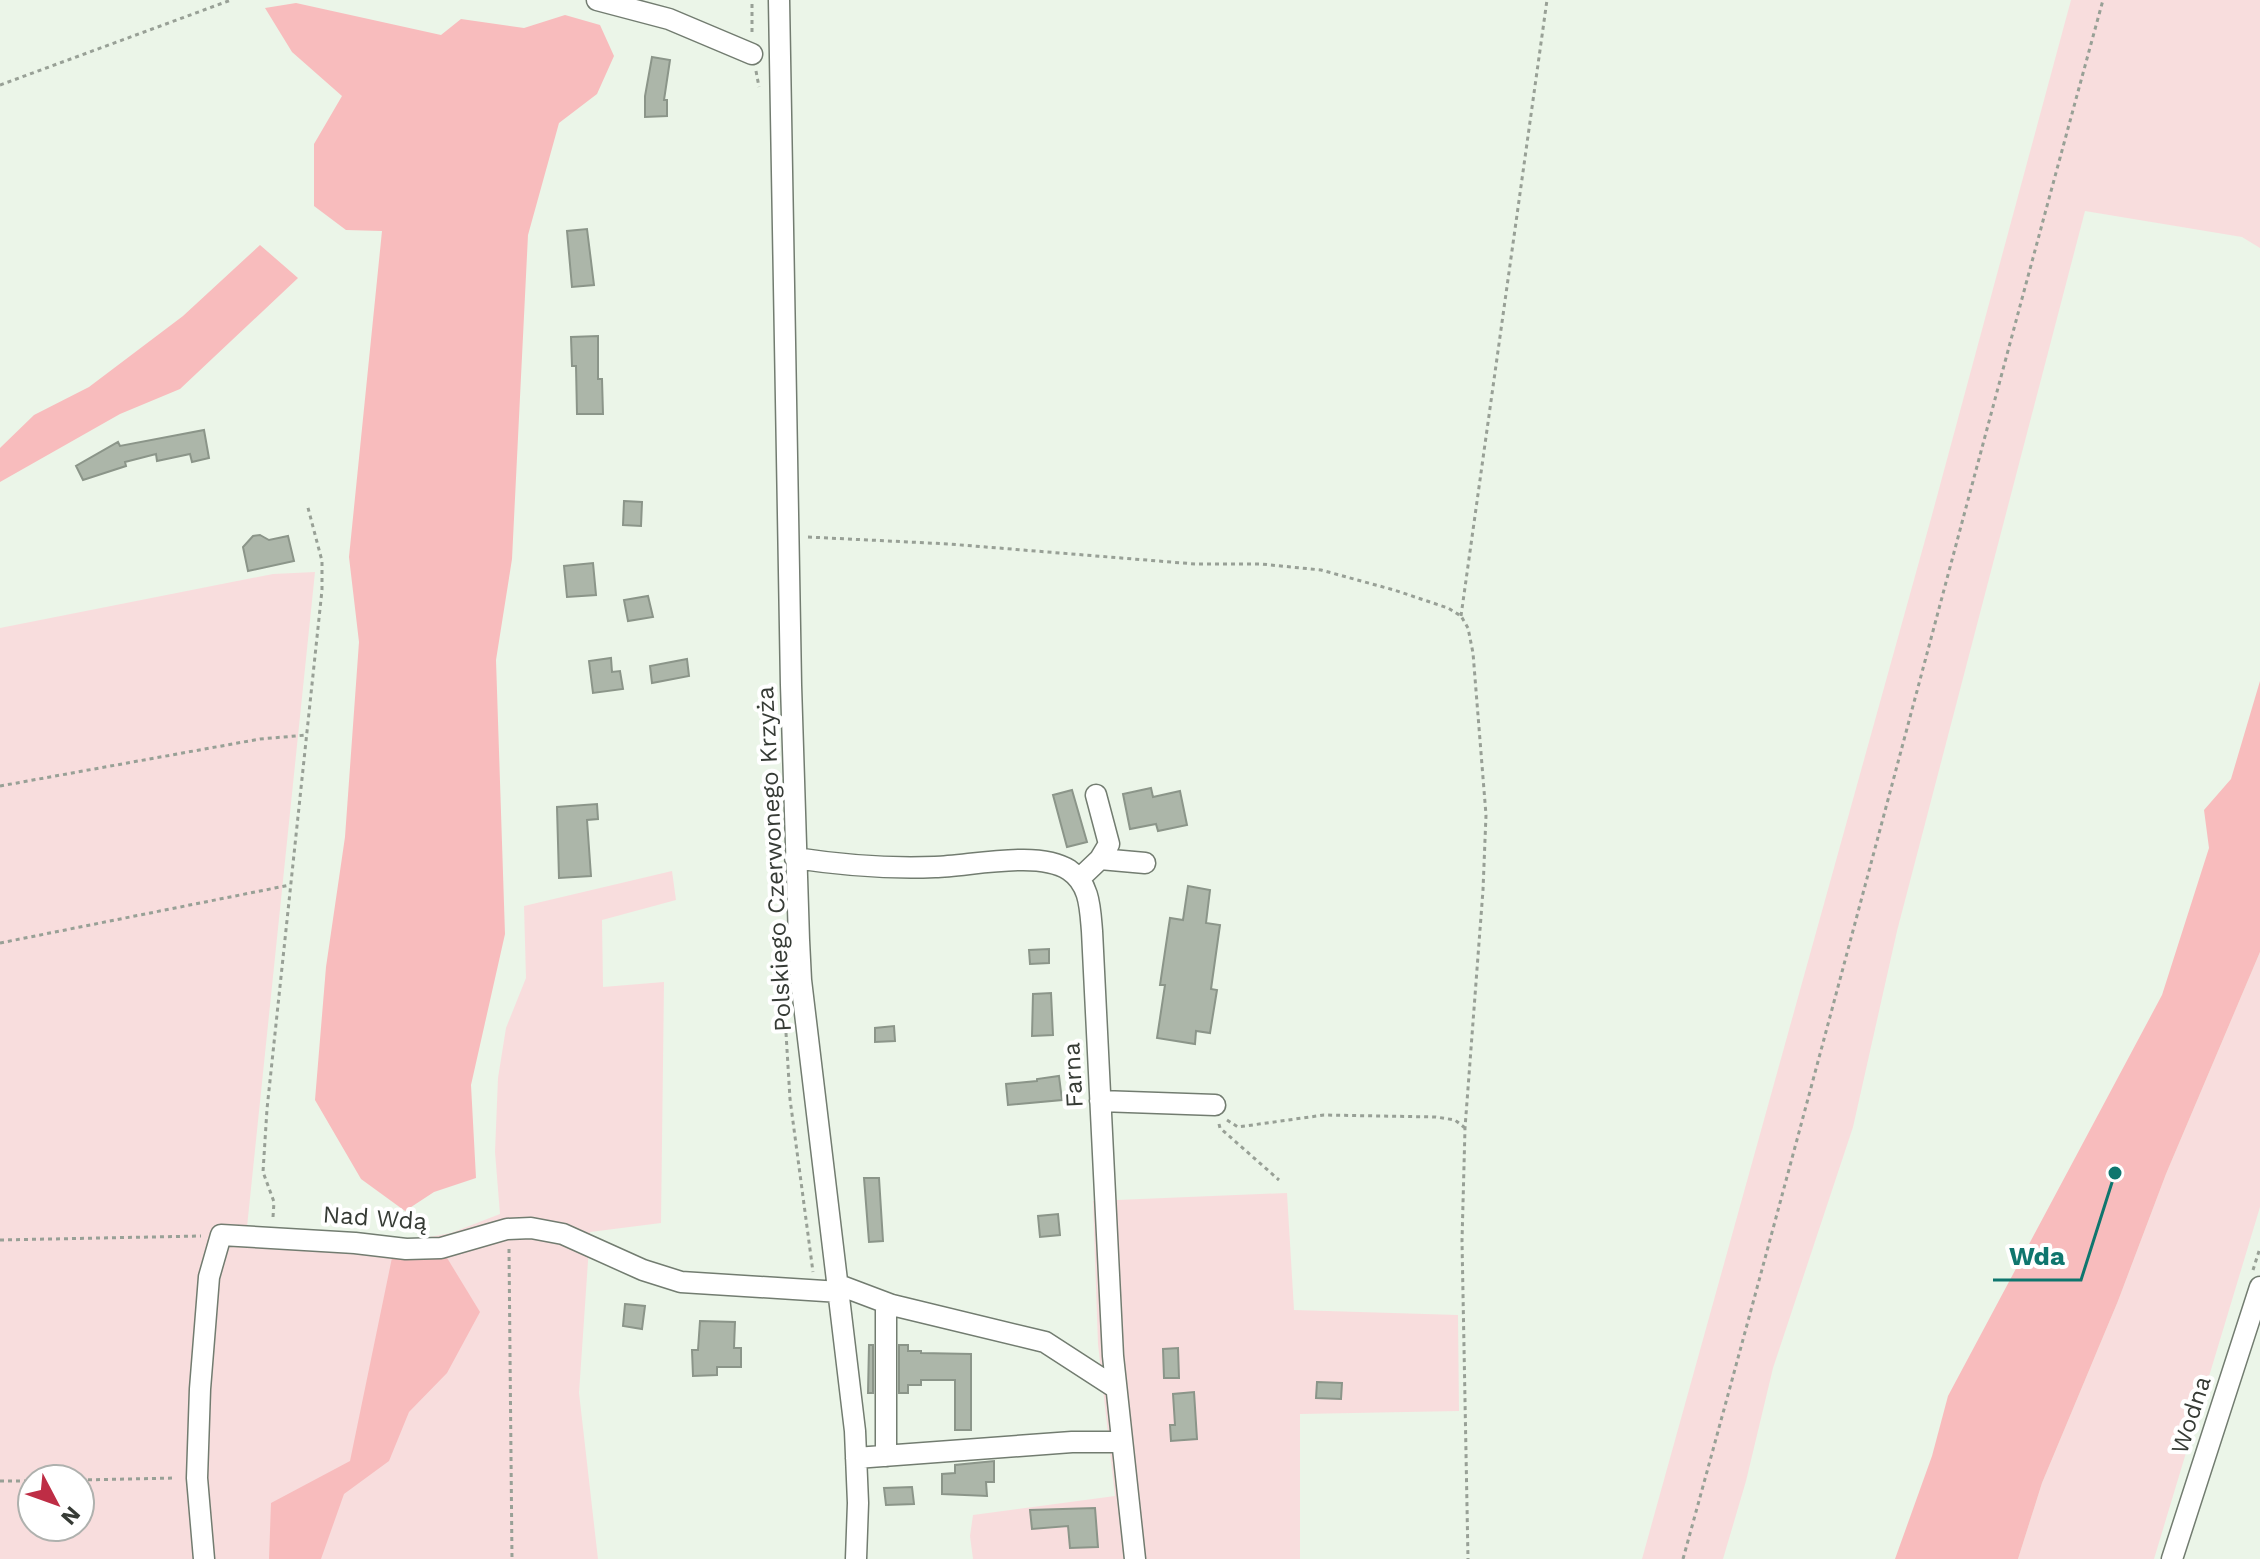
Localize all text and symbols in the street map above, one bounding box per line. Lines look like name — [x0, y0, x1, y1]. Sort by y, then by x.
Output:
street label: Polskiego Czerwonego Krzyża — [751, 685, 797, 1033]
street label: Farna — [1057, 1042, 1089, 1108]
street label: Nad Wdą — [322, 1200, 428, 1236]
callout: Wda — [1993, 1230, 2081, 1280]
text: Wda — [2009, 1241, 2065, 1271]
street label: Wodna — [2165, 1373, 2217, 1457]
north arrow — [16, 1463, 96, 1543]
text: N — [56, 1501, 86, 1530]

